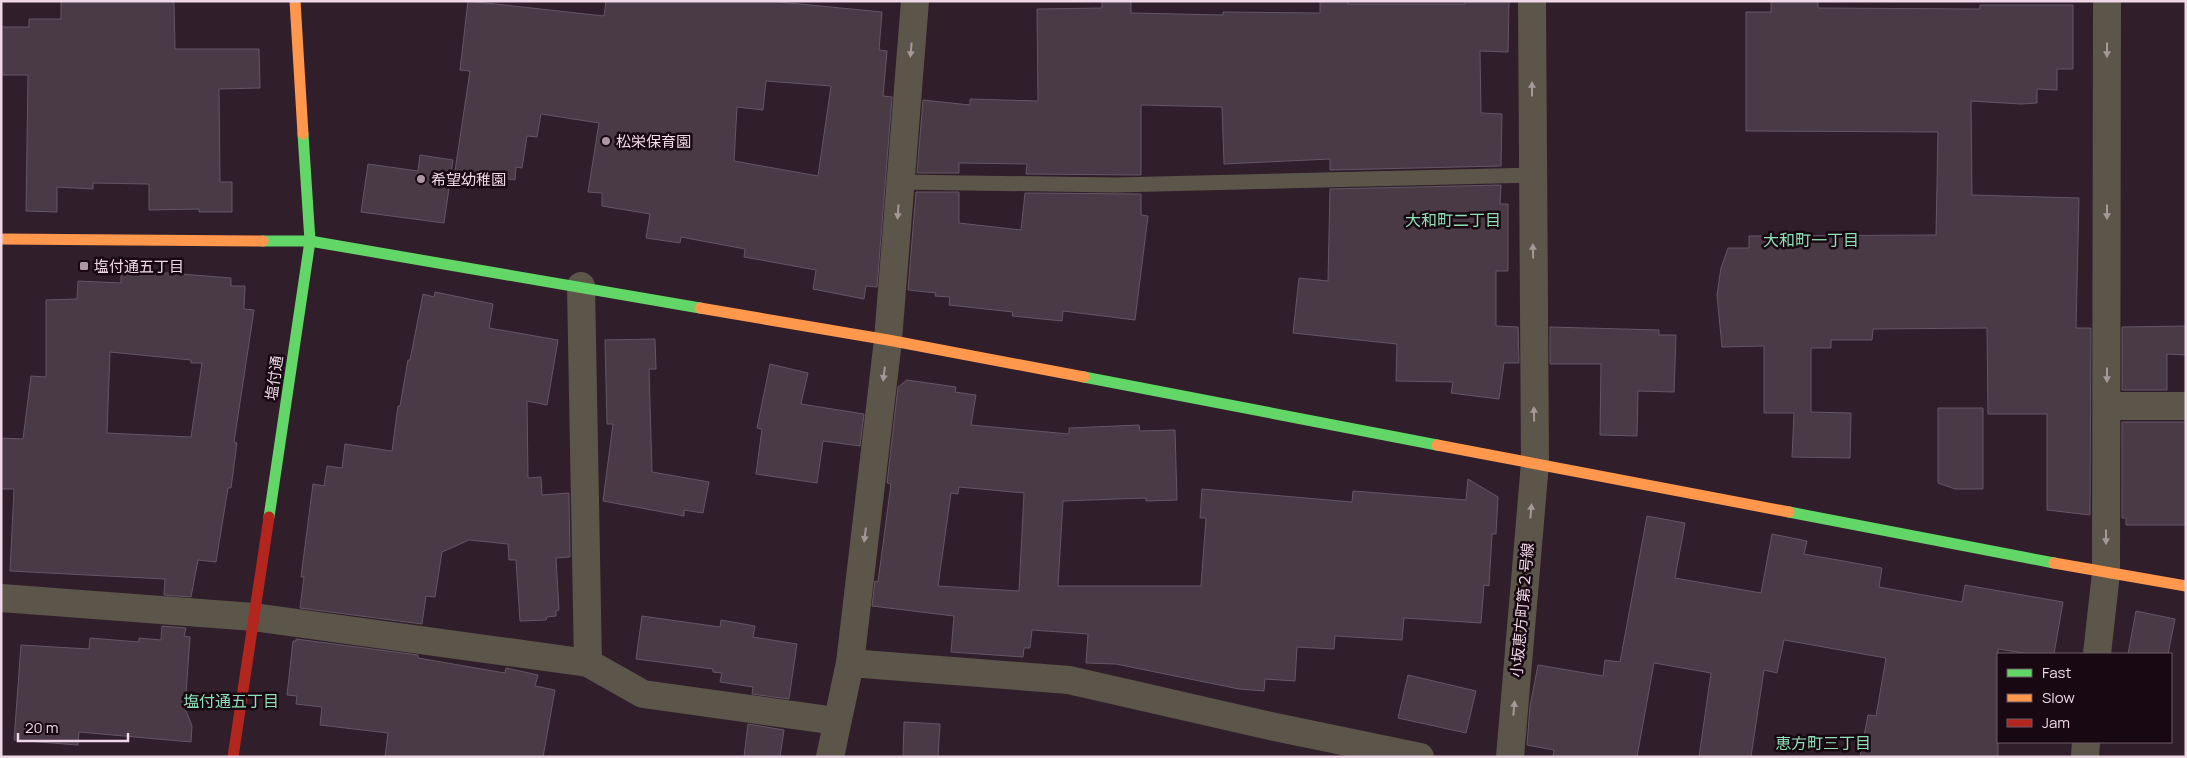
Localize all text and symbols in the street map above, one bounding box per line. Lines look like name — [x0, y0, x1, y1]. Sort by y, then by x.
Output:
one-way arrow — [907, 42, 915, 58]
one-way arrow — [2103, 42, 2111, 58]
one-way arrow — [1528, 81, 1536, 97]
place label: 松栄保育園 — [616, 131, 691, 152]
marker: 松栄保育園 — [600, 135, 612, 147]
place label: 希望幼稚園 — [431, 169, 506, 190]
marker: 希望幼稚園 — [415, 173, 427, 185]
one-way arrow — [893, 204, 901, 220]
one-way arrow — [2103, 205, 2111, 221]
district label: 大和町二丁目 — [1405, 209, 1501, 231]
district label: 大和町一丁目 — [1763, 229, 1859, 251]
one-way arrow — [1528, 243, 1536, 259]
place label: 塩付通五丁目 — [94, 256, 184, 277]
marker: 塩付通五丁目 — [78, 260, 90, 272]
street label: 塩付通 — [260, 354, 288, 402]
one-way arrow — [880, 366, 888, 382]
one-way arrow — [2103, 367, 2111, 383]
one-way arrow — [1530, 406, 1538, 422]
one-way arrow — [1527, 503, 1535, 519]
one-way arrow — [861, 527, 869, 543]
one-way arrow — [2102, 530, 2110, 546]
street label: 小坂恵方町第２号線 — [1506, 542, 1538, 678]
legend — [1997, 653, 2172, 743]
text: Fast — [2042, 662, 2071, 683]
text: Slow — [2042, 687, 2075, 708]
district label: 塩付通五丁目 — [183, 690, 279, 712]
one-way arrow — [1510, 700, 1518, 716]
scale bar — [18, 710, 128, 742]
text: Jam — [2042, 712, 2070, 733]
text: 20 m — [25, 717, 58, 738]
district label: 恵方町三丁目 — [1775, 732, 1871, 754]

